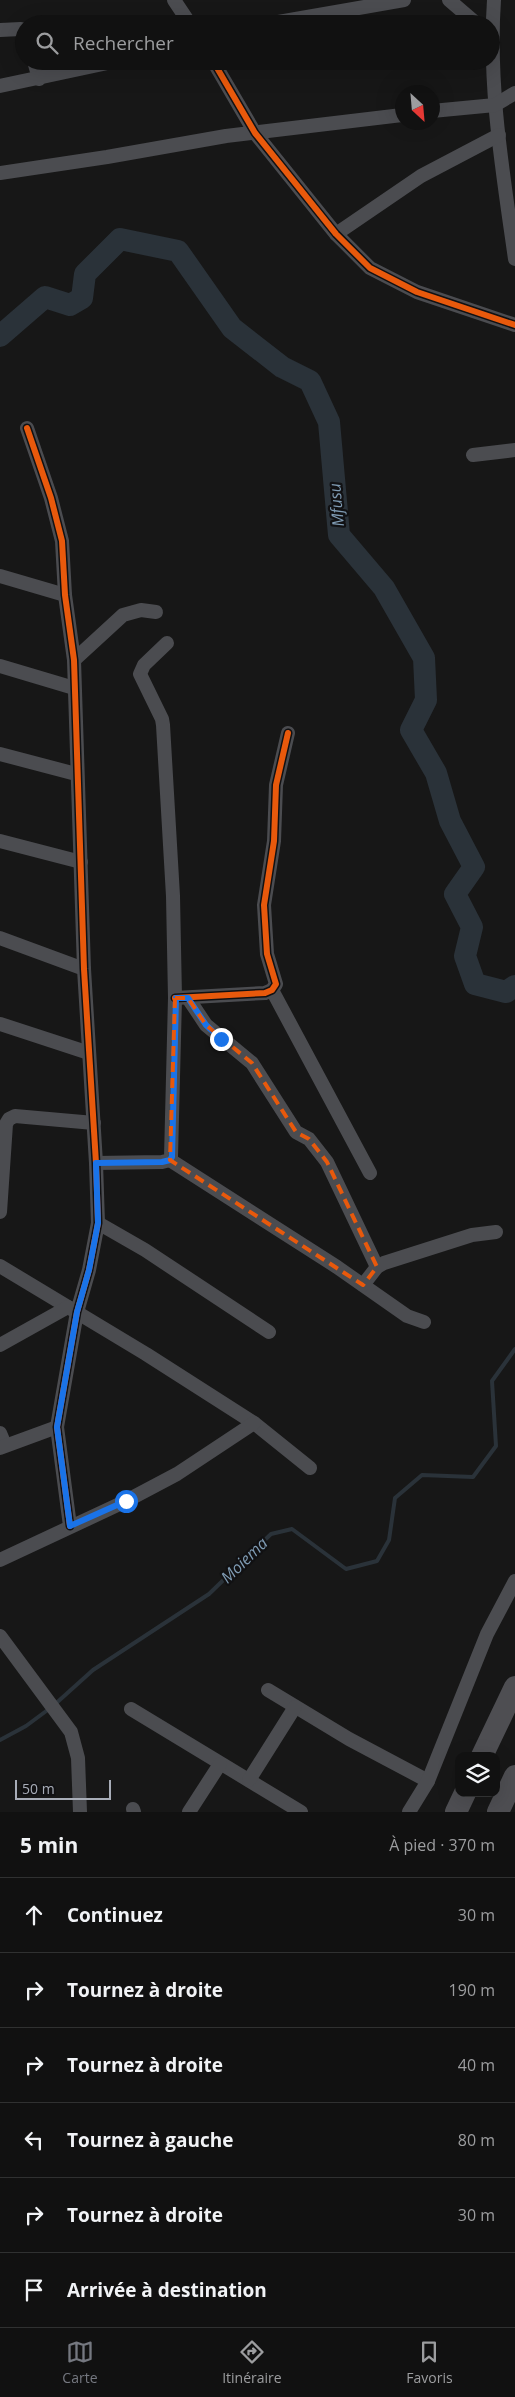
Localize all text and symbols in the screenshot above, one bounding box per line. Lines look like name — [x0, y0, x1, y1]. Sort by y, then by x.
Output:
search box — [15, 15, 500, 70]
icon: search — [33, 29, 61, 57]
text: Rechercher — [73, 30, 174, 56]
north arrow — [395, 85, 440, 130]
water label: Mfusu — [323, 482, 349, 528]
route end — [210, 1028, 233, 1051]
route start — [115, 1490, 138, 1513]
water label: Moiema — [216, 1532, 272, 1588]
map controls — [455, 1752, 500, 1797]
button: layers — [455, 1752, 500, 1797]
scale bar — [15, 1777, 111, 1800]
text: 50 m — [22, 1779, 55, 1798]
text: 5 min — [20, 1831, 78, 1859]
text: À pied · 370 m — [389, 1834, 495, 1856]
icon: ahead — [20, 1901, 48, 1929]
text: Continuez — [67, 1902, 163, 1928]
text: 30 m — [458, 1904, 495, 1926]
icon: right — [20, 1976, 48, 2004]
text: Tournez à droite — [67, 1977, 223, 2003]
text: 190 m — [449, 1979, 495, 2001]
icon: right — [20, 2051, 48, 2079]
text: Tournez à droite — [67, 2052, 223, 2078]
text: 40 m — [458, 2054, 495, 2076]
icon: left — [20, 2126, 48, 2154]
text: Tournez à gauche — [67, 2127, 233, 2153]
text: 80 m — [458, 2129, 495, 2151]
icon: right — [20, 2201, 48, 2229]
text: Tournez à droite — [67, 2202, 223, 2228]
text: 30 m — [458, 2204, 495, 2226]
icon: arrive — [20, 2276, 48, 2304]
text: Arrivée à destination — [67, 2277, 267, 2303]
tab: Carte — [62, 2338, 98, 2387]
tab: Itinéraire — [222, 2338, 282, 2387]
tab: Favoris — [406, 2338, 453, 2387]

